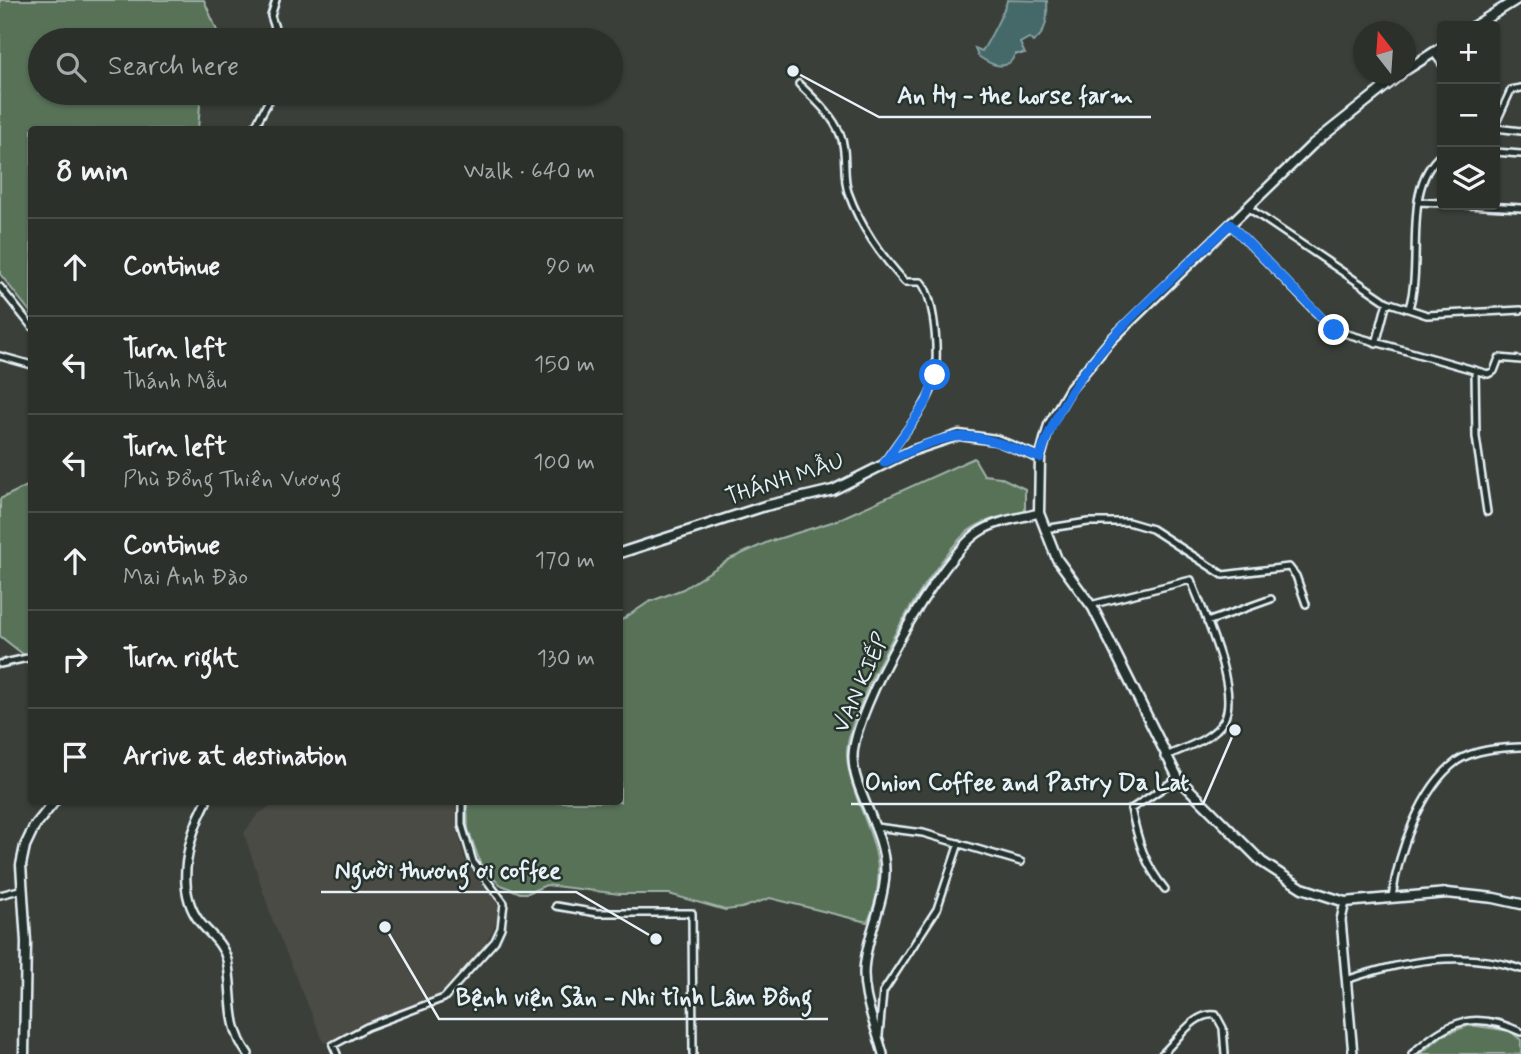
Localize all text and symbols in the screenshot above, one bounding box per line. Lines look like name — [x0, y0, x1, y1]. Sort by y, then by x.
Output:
north arrow — [1353, 21, 1416, 84]
map controls — [1437, 21, 1500, 210]
button: + — [1437, 21, 1500, 84]
search box — [28, 28, 623, 105]
icon: search — [52, 48, 90, 86]
text: Search here — [108, 50, 239, 84]
callout: An Hy - the horse farm — [879, 72, 1151, 117]
text: An Hy - the horse farm — [897, 81, 1133, 112]
button: − — [1437, 84, 1500, 147]
button: layers — [1437, 147, 1500, 210]
text: 8 min — [56, 152, 129, 191]
text: Walk · 640 m — [464, 157, 595, 187]
icon: ahead — [56, 248, 94, 286]
text: Continue — [123, 250, 220, 284]
text: 90 m — [546, 252, 595, 282]
route end — [1318, 314, 1349, 345]
text: Turn left — [123, 333, 227, 367]
icon: left — [56, 346, 94, 384]
text: 150 m — [534, 350, 595, 380]
route start — [919, 359, 950, 390]
text: Thánh Mẫu — [123, 367, 227, 397]
text: Turn left — [123, 431, 227, 465]
icon: left — [56, 444, 94, 482]
street label: THÁNH MẪU — [722, 447, 848, 513]
text: 100 m — [533, 448, 595, 478]
text: Phù Đổng Thiên Vương — [123, 465, 342, 495]
text: Continue — [123, 529, 220, 563]
icon: ahead — [56, 542, 94, 580]
text: 170 m — [535, 546, 595, 576]
text: Mai Anh Đào — [123, 563, 248, 593]
street label: VẠN KIẾP — [827, 628, 897, 738]
icon: right — [56, 640, 94, 678]
text: Turn right — [123, 642, 239, 676]
text: 130 m — [537, 644, 595, 674]
icon: arrive — [56, 738, 94, 776]
text: Arrive at destination — [123, 740, 347, 774]
callout: Onion Coffee and Pastry Da Lat — [851, 759, 1203, 804]
text: Onion Coffee and Pastry Da Lat — [865, 768, 1189, 799]
callout: Người thương ơi coffee — [321, 847, 576, 892]
text: Người thương ơi coffee — [335, 856, 561, 890]
callout: Bệnh viện Sản - Nhi tỉnh Lâm Đồng — [439, 974, 828, 1019]
text: Bệnh viện Sản - Nhi tỉnh Lâm Đồng — [456, 983, 812, 1017]

